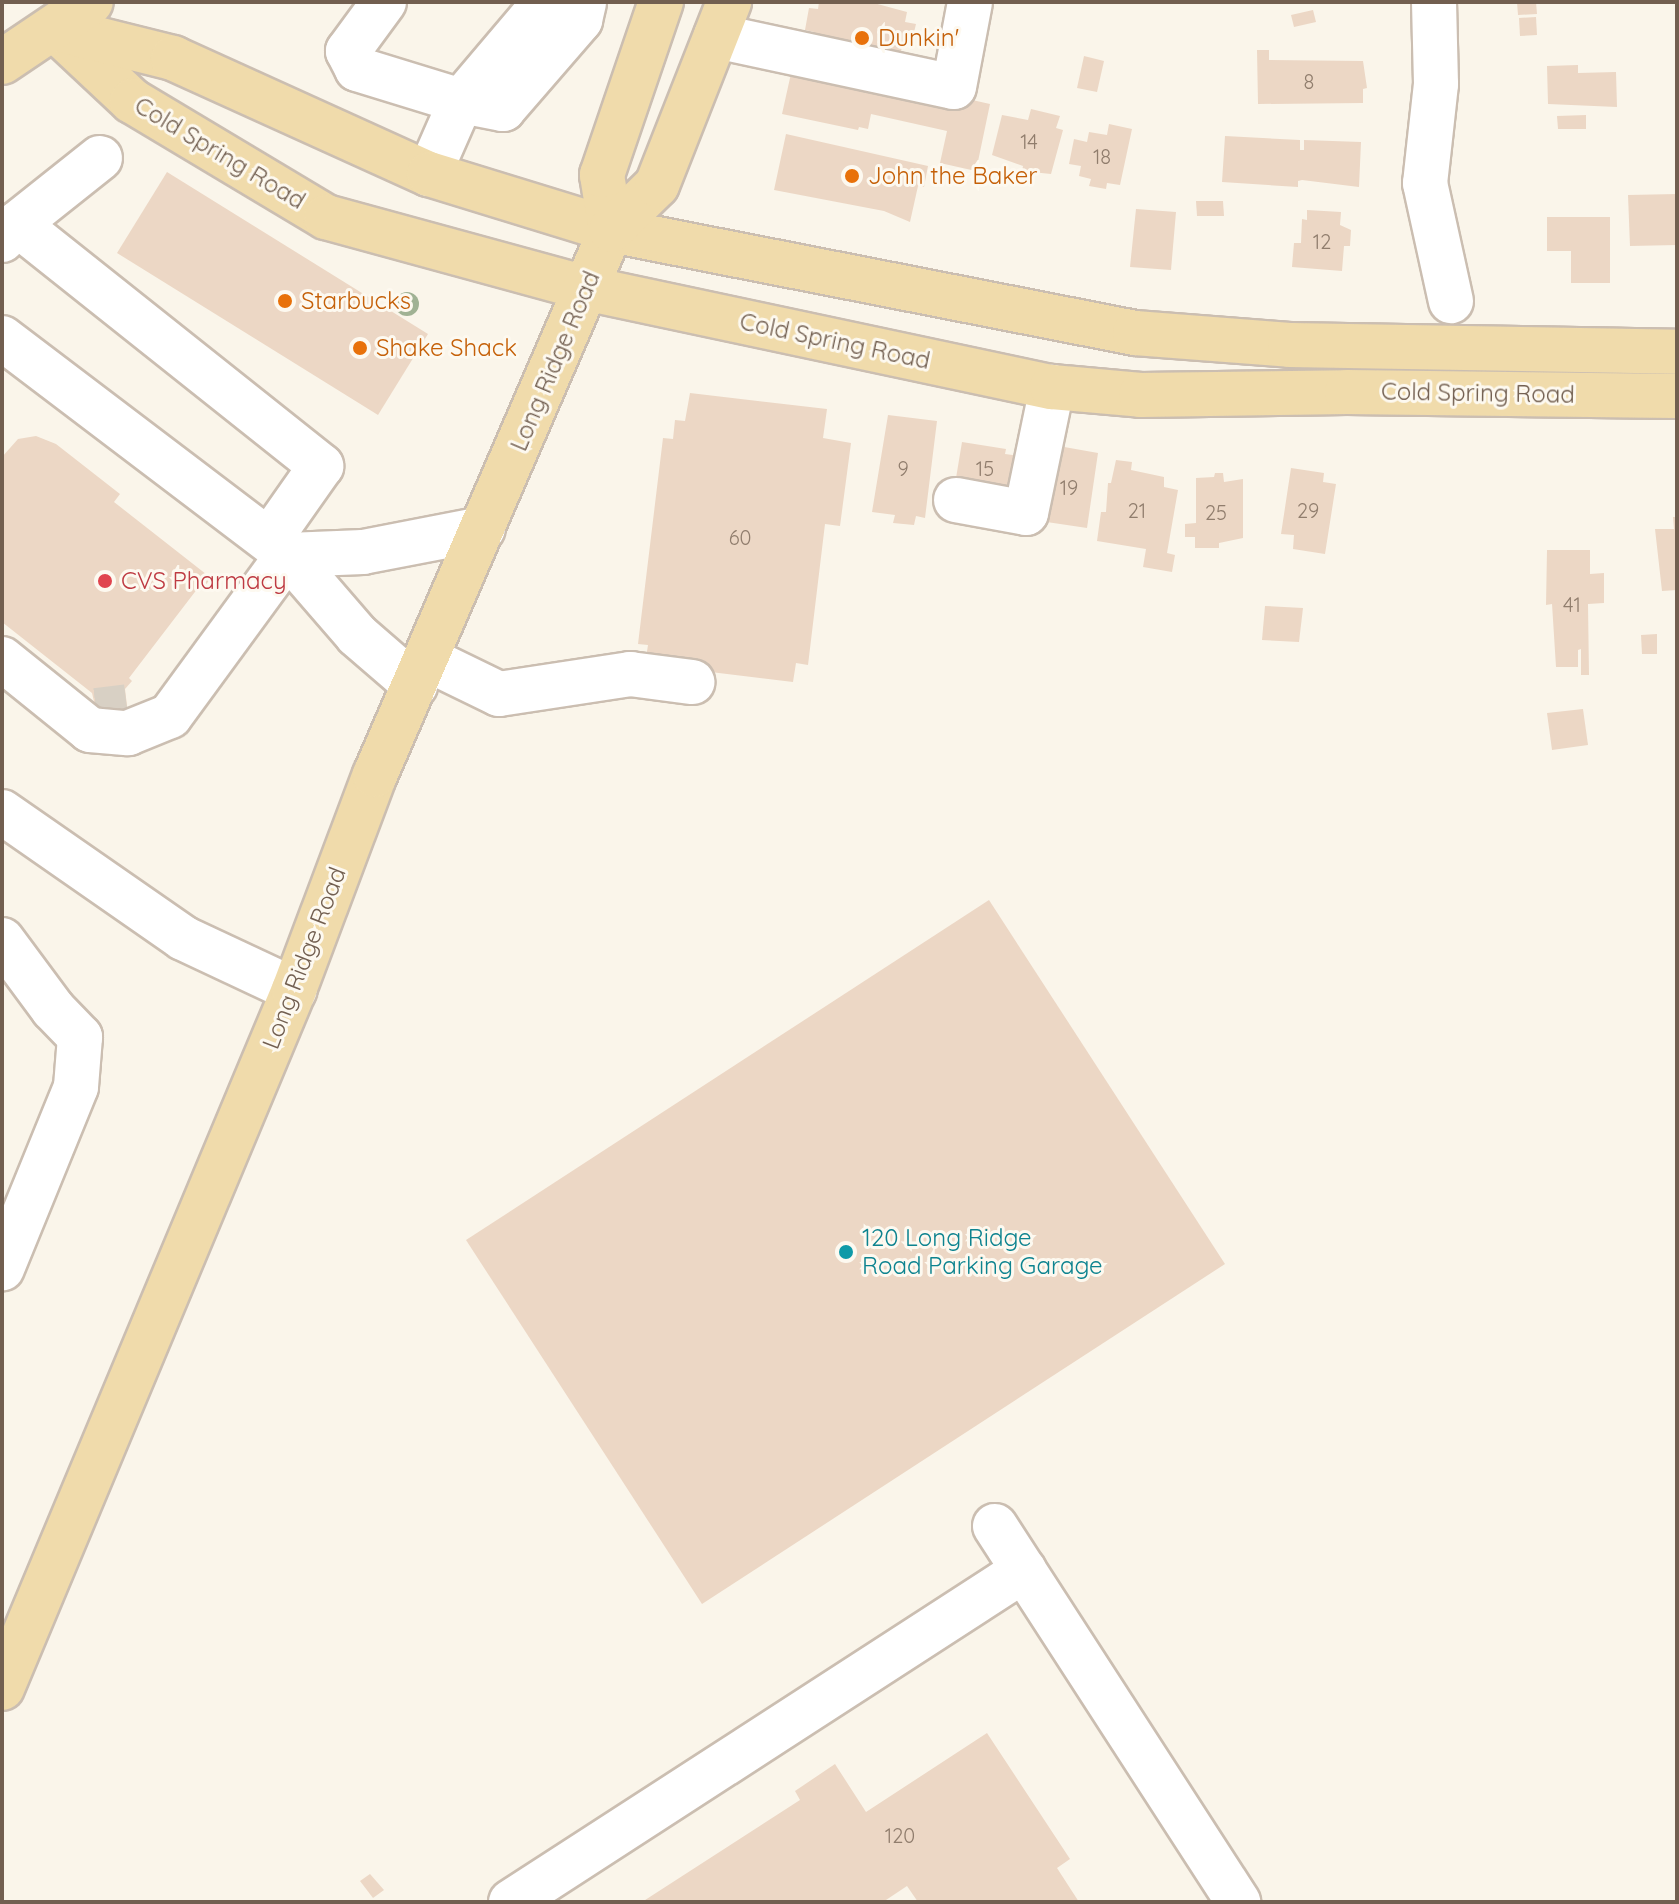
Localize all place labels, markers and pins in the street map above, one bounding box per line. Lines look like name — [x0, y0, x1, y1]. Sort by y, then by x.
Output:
place label: Dunkin' — [878, 24, 959, 52]
marker: Dunkin' — [853, 29, 871, 47]
place label: John the Baker — [868, 162, 1037, 190]
marker: John the Baker — [843, 167, 861, 185]
place label: Starbucks — [301, 287, 411, 315]
marker: Starbucks — [276, 292, 294, 310]
place label: Shake Shack — [376, 334, 517, 362]
marker: Shake Shack — [351, 339, 369, 357]
place label: CVS Pharmacy — [121, 567, 287, 595]
marker: CVS Pharmacy — [96, 572, 114, 590]
place label: 120 Long Ridge Road Parking Garage — [862, 1224, 1103, 1280]
marker: 120 Long Ridge Road Parking Garage — [837, 1243, 855, 1261]

